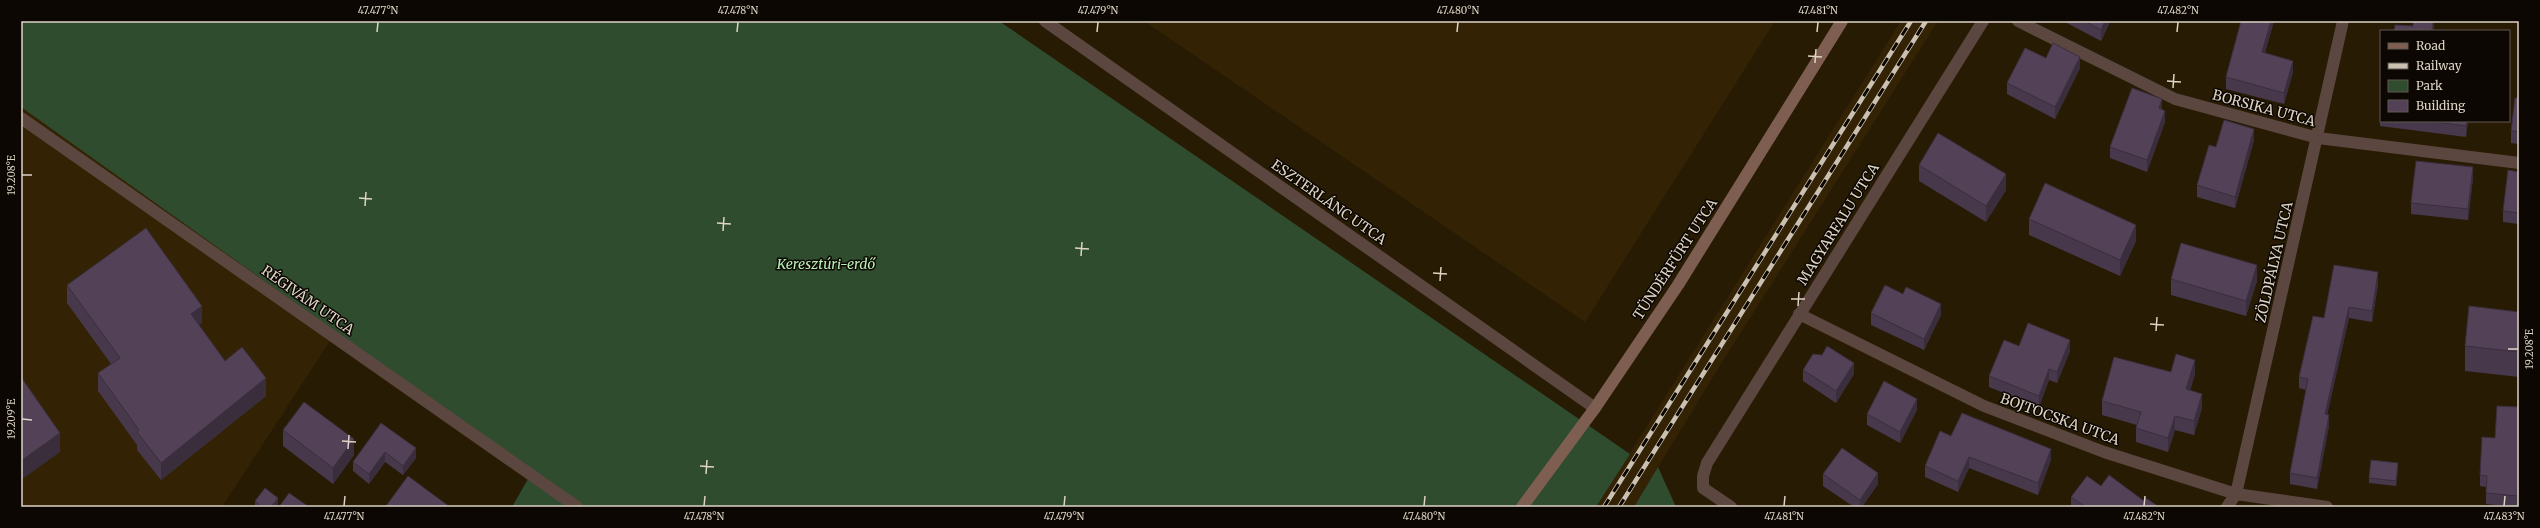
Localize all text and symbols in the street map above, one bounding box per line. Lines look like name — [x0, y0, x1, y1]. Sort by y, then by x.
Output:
text: 47.477°N — [358, 4, 399, 17]
text: 47.478°N — [718, 4, 758, 17]
text: 47.479°N — [1078, 4, 1119, 17]
text: 47.480°N — [1437, 4, 1479, 17]
text: 47.481°N — [1798, 4, 1838, 17]
text: 47.482°N — [2157, 4, 2199, 17]
legend — [2380, 30, 2510, 122]
text: Road — [2416, 38, 2445, 53]
text: Railway — [2416, 58, 2462, 73]
text: Park — [2416, 78, 2443, 93]
street label: BORSIKA UTCA — [2210, 86, 2318, 130]
text: Building — [2416, 98, 2466, 113]
text: 19.208°E — [5, 154, 18, 195]
street label: ESZTERLÁNC UTCA — [1268, 156, 1390, 249]
street label: MAGYARFALU UTCA — [1793, 160, 1883, 288]
street label: TÜNDÉRFÜRT UTCA — [1629, 195, 1721, 323]
street label: ZÖLDPÁLYA UTCA — [2251, 200, 2297, 324]
park label: Keresztúri-erdő — [776, 255, 876, 273]
street label: RÉGIVÁM UTCA — [258, 261, 358, 339]
text: 19.208°E — [2523, 328, 2536, 369]
street label: BOJTOCSKA UTCA — [1998, 389, 2122, 449]
text: 19.209°E — [5, 398, 18, 439]
text: 47.477°N — [324, 510, 365, 523]
text: 47.478°N — [684, 510, 724, 523]
text: 47.479°N — [1044, 510, 1085, 523]
text: 47.480°N — [1403, 510, 1445, 523]
text: 47.481°N — [1764, 510, 1804, 523]
text: 47.482°N — [2123, 510, 2165, 523]
text: 47.483°N — [2483, 510, 2525, 523]

